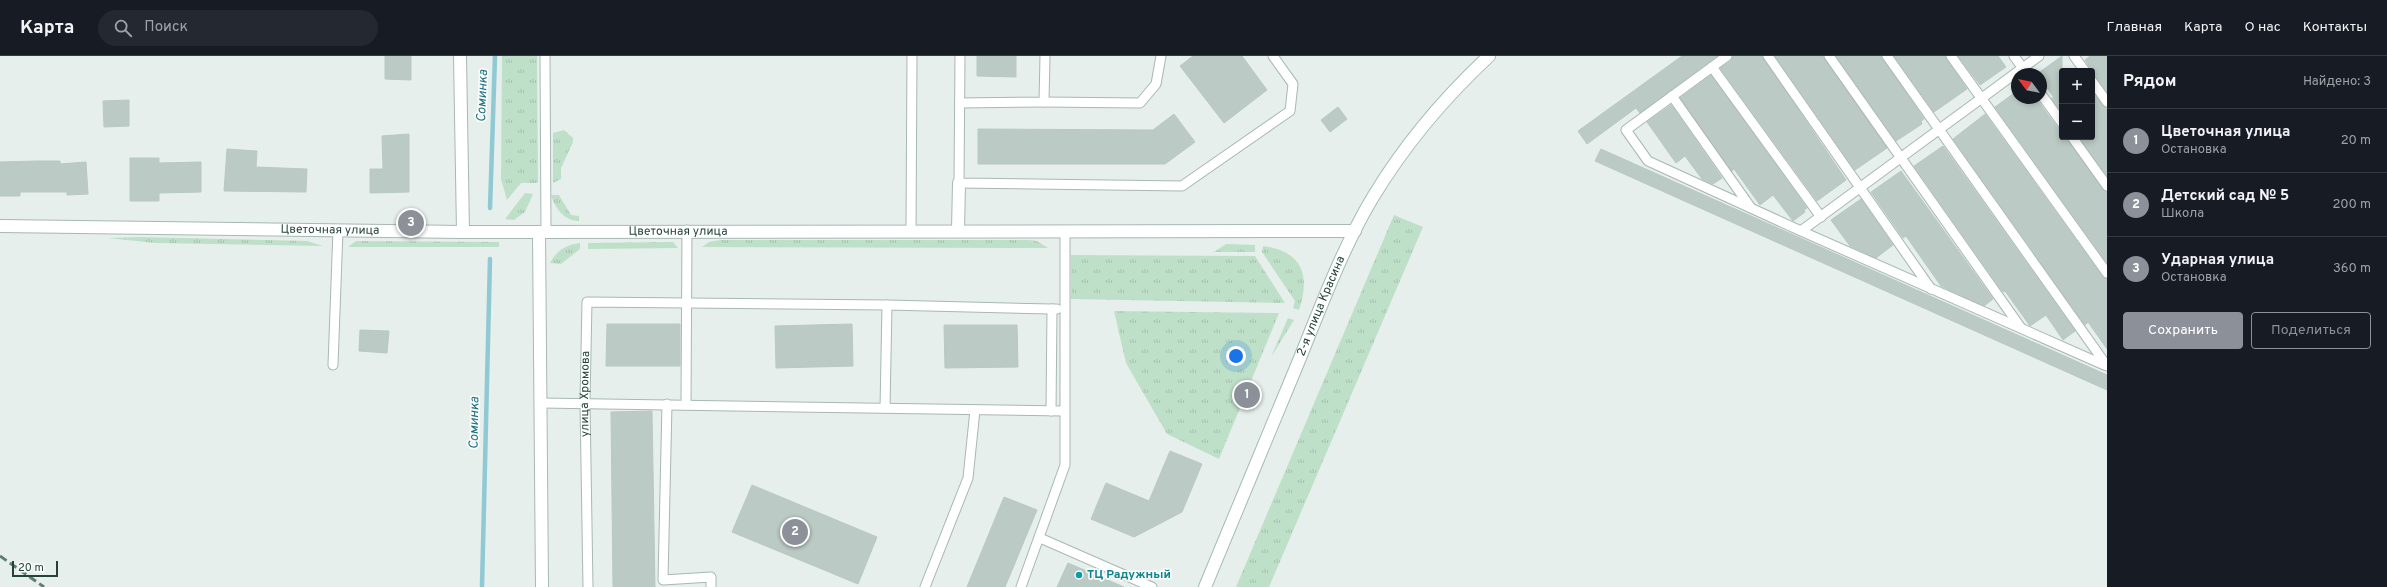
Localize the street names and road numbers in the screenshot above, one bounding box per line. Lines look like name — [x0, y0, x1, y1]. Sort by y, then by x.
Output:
street label: Цветочная улица — [280, 222, 380, 239]
street label: Цветочная улица — [628, 224, 727, 240]
street label: 2-я улица Красина — [1294, 254, 1349, 359]
street label: улица Хромова — [577, 351, 594, 437]

